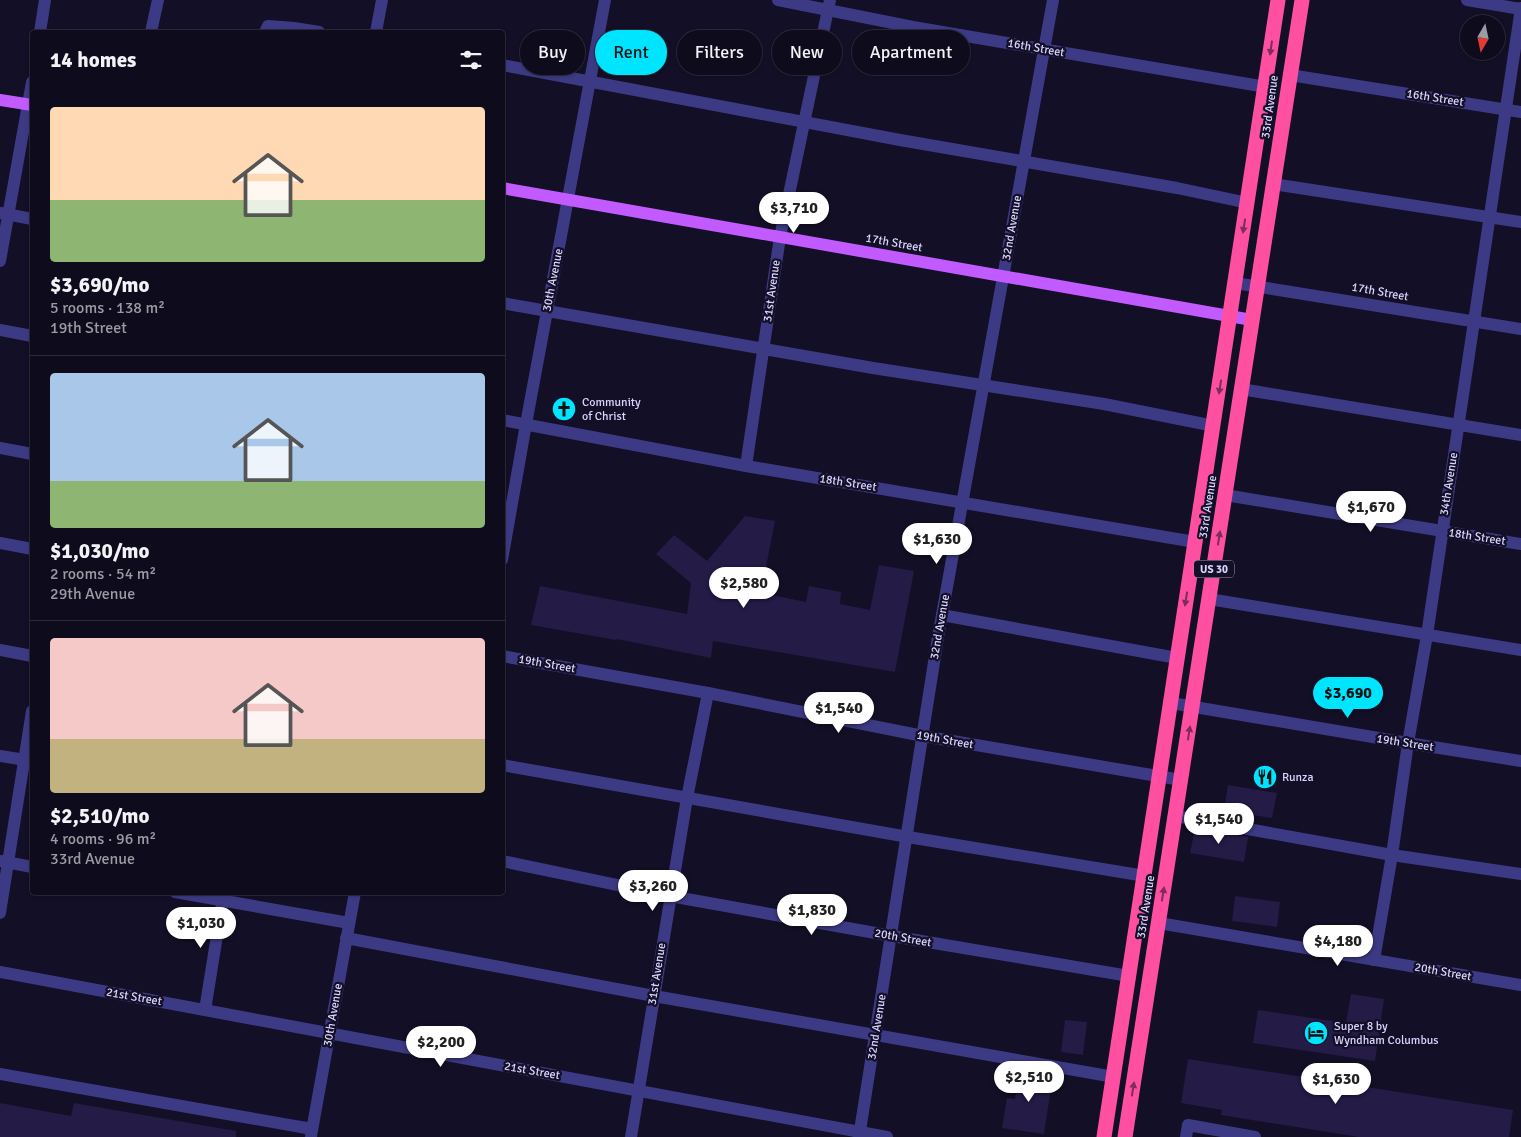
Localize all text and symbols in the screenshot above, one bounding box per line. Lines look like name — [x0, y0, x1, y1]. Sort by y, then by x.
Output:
north arrow — [1460, 15, 1505, 60]
map controls — [1460, 15, 1505, 60]
chip: Buy — [520, 30, 585, 75]
chip: Rent — [595, 30, 667, 75]
chip: Filters — [677, 30, 762, 75]
chip: New — [772, 30, 842, 75]
chip: Apartment — [852, 30, 970, 75]
street label: 16th Street — [1006, 36, 1066, 60]
one-way arrow — [1267, 41, 1275, 57]
icon: filters — [457, 46, 485, 74]
text: 14 homes — [50, 47, 136, 73]
street label: 33rd Avenue — [1258, 74, 1282, 140]
street label: 16th Street — [1405, 86, 1465, 110]
icon: home — [223, 140, 313, 230]
pin: $3,710 — [753, 192, 835, 234]
street label: 32nd Avenue — [999, 194, 1025, 262]
text: $3,710 — [770, 198, 818, 218]
one-way arrow — [1240, 218, 1248, 234]
street label: 17th Street — [864, 231, 924, 255]
street label: 30th Avenue — [540, 247, 566, 313]
street label: 31st Avenue — [760, 259, 784, 323]
text: $3,690/mo — [50, 272, 149, 298]
street label: 17th Street — [1350, 280, 1410, 304]
text: 5 rooms · 138 m² — [50, 298, 165, 318]
text: 19th Street — [50, 318, 127, 338]
one-way arrow — [1215, 379, 1223, 395]
place label: Community of Christ — [582, 395, 641, 424]
church icon: Community of Christ — [551, 396, 577, 422]
icon: home — [223, 405, 313, 495]
street label: 34th Avenue — [1437, 451, 1461, 517]
street label: 18th Street — [818, 471, 878, 495]
street label: 33rd Avenue — [1196, 474, 1220, 540]
pin: $1,670 — [1330, 490, 1412, 533]
text: $1,670 — [1347, 497, 1395, 517]
pin: $1,630 — [896, 522, 978, 565]
street label: 18th Street — [1447, 525, 1507, 549]
text: $1,630 — [913, 529, 961, 549]
one-way arrow — [1215, 530, 1223, 546]
text: $1,030/mo — [50, 538, 149, 564]
road number: US 30 — [1194, 560, 1234, 578]
text: 2 rooms · 54 m² — [50, 564, 156, 584]
pin: $2,580 — [703, 566, 785, 609]
text: $2,580 — [720, 573, 768, 593]
text: 29th Avenue — [50, 584, 135, 604]
one-way arrow — [1182, 592, 1190, 608]
street label: 32nd Avenue — [927, 593, 953, 661]
street label: 19th Street — [517, 652, 577, 676]
icon: home — [223, 670, 313, 760]
pin: $3,690 — [1307, 676, 1389, 719]
text: $3,690 — [1324, 683, 1372, 703]
pin: $1,540 — [798, 692, 880, 734]
text: $1,540 — [815, 698, 863, 718]
one-way arrow — [1185, 725, 1193, 741]
street label: 19th Street — [915, 728, 975, 752]
street label: 19th Street — [1375, 731, 1435, 755]
restaurant icon: Runza — [1252, 764, 1278, 790]
place label: Runza — [1282, 770, 1314, 785]
pin: $1,540 — [1178, 802, 1260, 845]
text: $2,510/mo — [50, 803, 149, 829]
text: $1,540 — [1195, 809, 1243, 829]
text: 4 rooms · 96 m² — [50, 829, 156, 849]
text: 33rd Avenue — [50, 849, 135, 869]
pin: $3,260 — [612, 870, 694, 912]
street label: 33rd Avenue — [1134, 874, 1158, 940]
text: $3,260 — [629, 876, 677, 896]
one-way arrow — [1160, 885, 1168, 901]
pin: $1,830 — [771, 894, 853, 936]
text: $1,830 — [788, 900, 836, 920]
pin: $1,030 — [160, 906, 242, 949]
text: $1,030 — [177, 913, 225, 933]
pin: $4,180 — [1297, 924, 1379, 967]
street label: 20th Street — [873, 926, 933, 950]
text: $4,180 — [1314, 931, 1362, 951]
street label: 31st Avenue — [645, 942, 669, 1006]
street label: 20th Street — [1413, 960, 1473, 984]
street label: 30th Avenue — [320, 982, 346, 1048]
street label: 21st Street — [105, 985, 163, 1009]
street label: 32nd Avenue — [864, 993, 890, 1061]
place label: Super 8 by Wyndham Columbus — [1334, 1019, 1439, 1048]
hotel icon: Super 8 by Wyndham Columbus — [1303, 1020, 1329, 1046]
pin: $2,200 — [400, 1026, 482, 1068]
text: $2,200 — [417, 1032, 465, 1052]
street label: 21st Street — [503, 1059, 561, 1083]
pin: $2,510 — [988, 1060, 1070, 1103]
pin: $1,630 — [1295, 1062, 1377, 1105]
text: $2,510 — [1005, 1067, 1053, 1087]
text: $1,630 — [1312, 1069, 1360, 1089]
one-way arrow — [1129, 1080, 1137, 1096]

